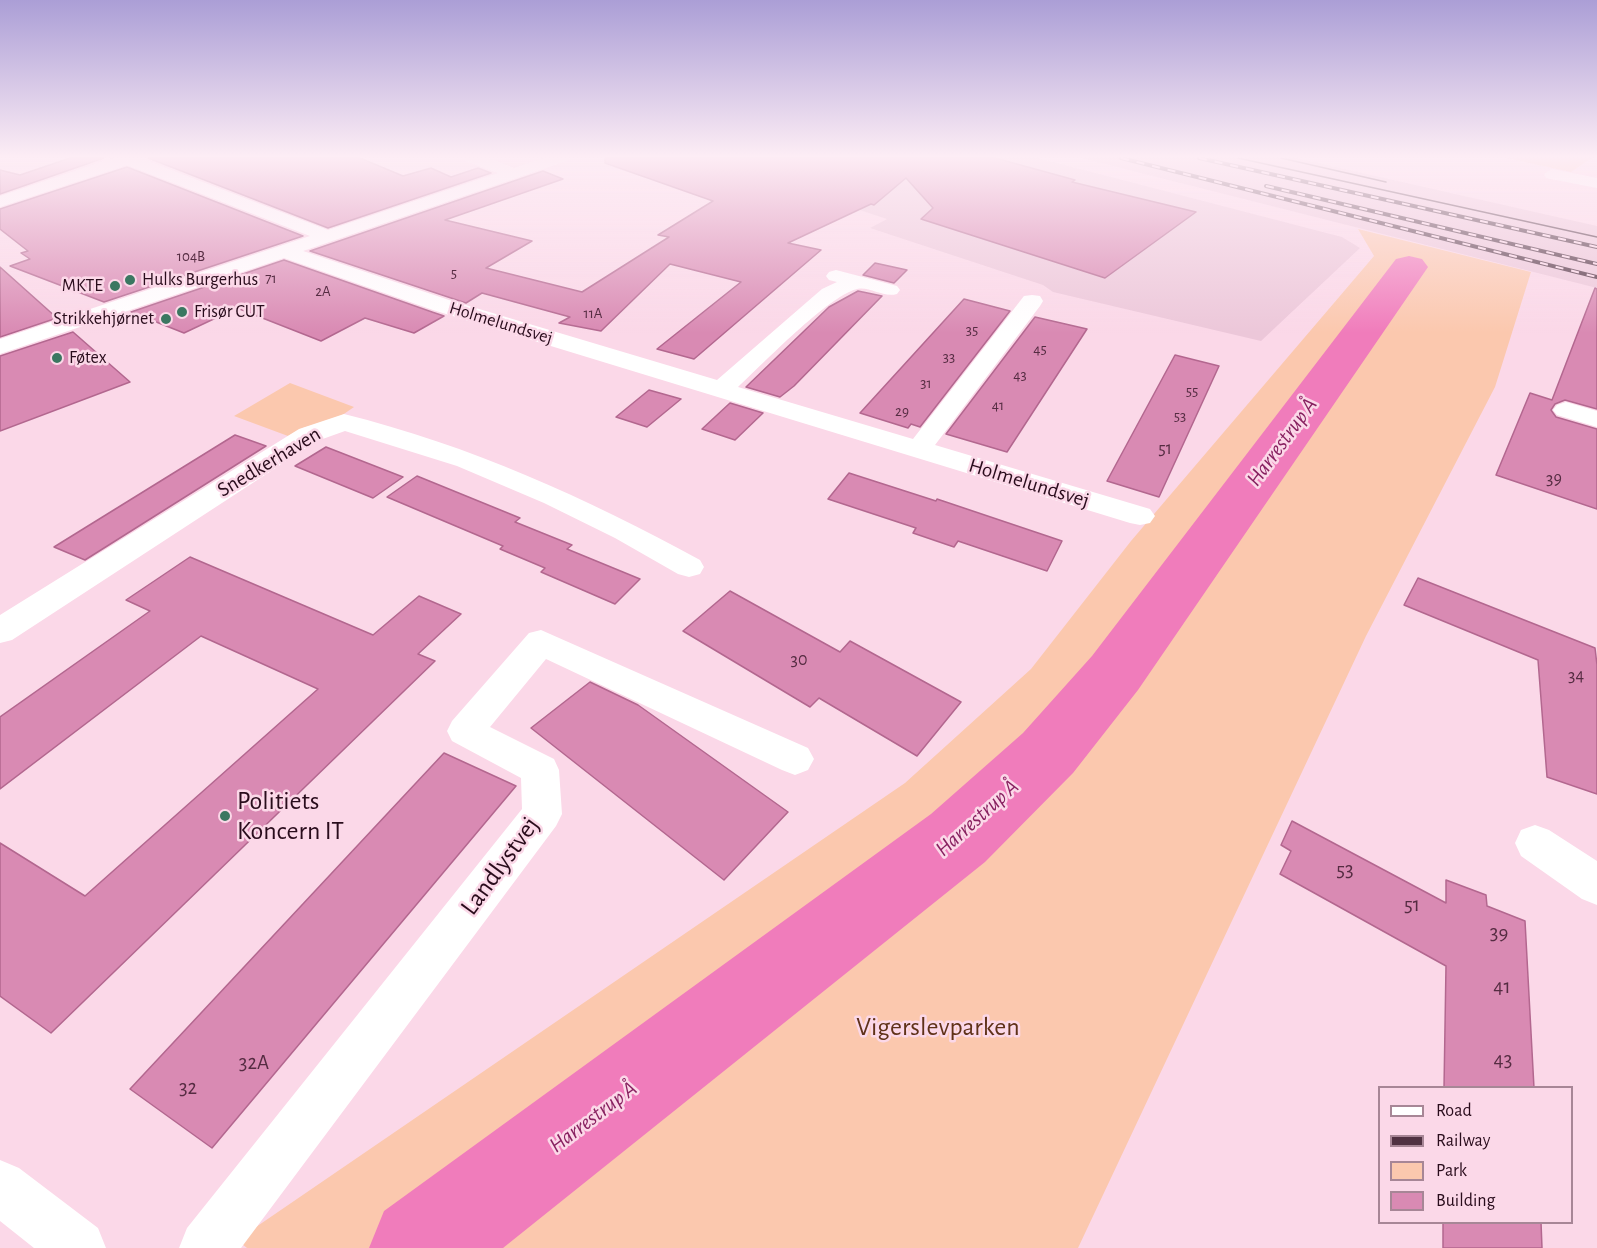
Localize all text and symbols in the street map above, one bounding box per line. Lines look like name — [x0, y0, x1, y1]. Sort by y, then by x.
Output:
house number: 104B — [177, 247, 205, 265]
house number: 5 — [451, 264, 457, 282]
place label: Hulks Burgerhus — [142, 269, 258, 291]
house number: 71 — [265, 269, 277, 287]
marker: Hulks Burgerhus — [123, 273, 137, 287]
place label: MKTE — [62, 275, 103, 297]
marker: MKTE — [108, 279, 122, 293]
house number: 2A — [315, 282, 331, 300]
street label: Holmelundsvej — [447, 297, 555, 349]
place label: Frisør CUT — [194, 301, 265, 323]
house number: 11A — [584, 304, 602, 322]
marker: Frisør CUT — [175, 305, 189, 319]
place label: Strikkehjørnet — [53, 308, 154, 330]
marker: Strikkehjørnet — [159, 312, 173, 326]
house number: 35 — [966, 321, 978, 339]
house number: 45 — [1033, 340, 1047, 358]
place label: Føtex — [69, 347, 107, 369]
house number: 33 — [943, 348, 955, 366]
marker: Føtex — [50, 351, 64, 365]
house number: 43 — [1013, 366, 1027, 384]
house number: 31 — [920, 374, 932, 392]
house number: 55 — [1186, 382, 1198, 400]
water label: Harrestrup Å — [1241, 393, 1323, 491]
house number: 41 — [992, 396, 1004, 414]
house number: 29 — [895, 402, 909, 420]
house number: 53 — [1174, 407, 1186, 425]
street label: Snedkerhaven — [213, 421, 325, 503]
house number: 51 — [1158, 438, 1172, 460]
street label: Holmelundsvej — [966, 453, 1092, 513]
house number: 39 — [1546, 468, 1562, 490]
house number: 30 — [791, 649, 807, 671]
house number: 34 — [1568, 665, 1584, 687]
water label: Harrestrup Å — [930, 774, 1024, 862]
place label: Politiets Koncern IT — [237, 785, 344, 846]
marker: Politiets Koncern IT — [218, 809, 232, 823]
street label: Landlystvej — [454, 811, 546, 921]
house number: 53 — [1336, 857, 1354, 883]
house number: 51 — [1404, 892, 1420, 918]
house number: 39 — [1490, 920, 1508, 946]
house number: 41 — [1493, 974, 1511, 1000]
park label: Vigerslevparken — [856, 1011, 1020, 1043]
house number: 43 — [1494, 1047, 1512, 1073]
house number: 32A — [239, 1050, 269, 1076]
house number: 32 — [179, 1075, 197, 1101]
water label: Harrestrup Å — [544, 1076, 642, 1158]
legend — [1378, 1086, 1573, 1224]
text: Road — [1436, 1102, 1472, 1120]
text: Railway — [1436, 1132, 1490, 1150]
text: Park — [1436, 1162, 1467, 1180]
text: Building — [1436, 1192, 1495, 1210]

